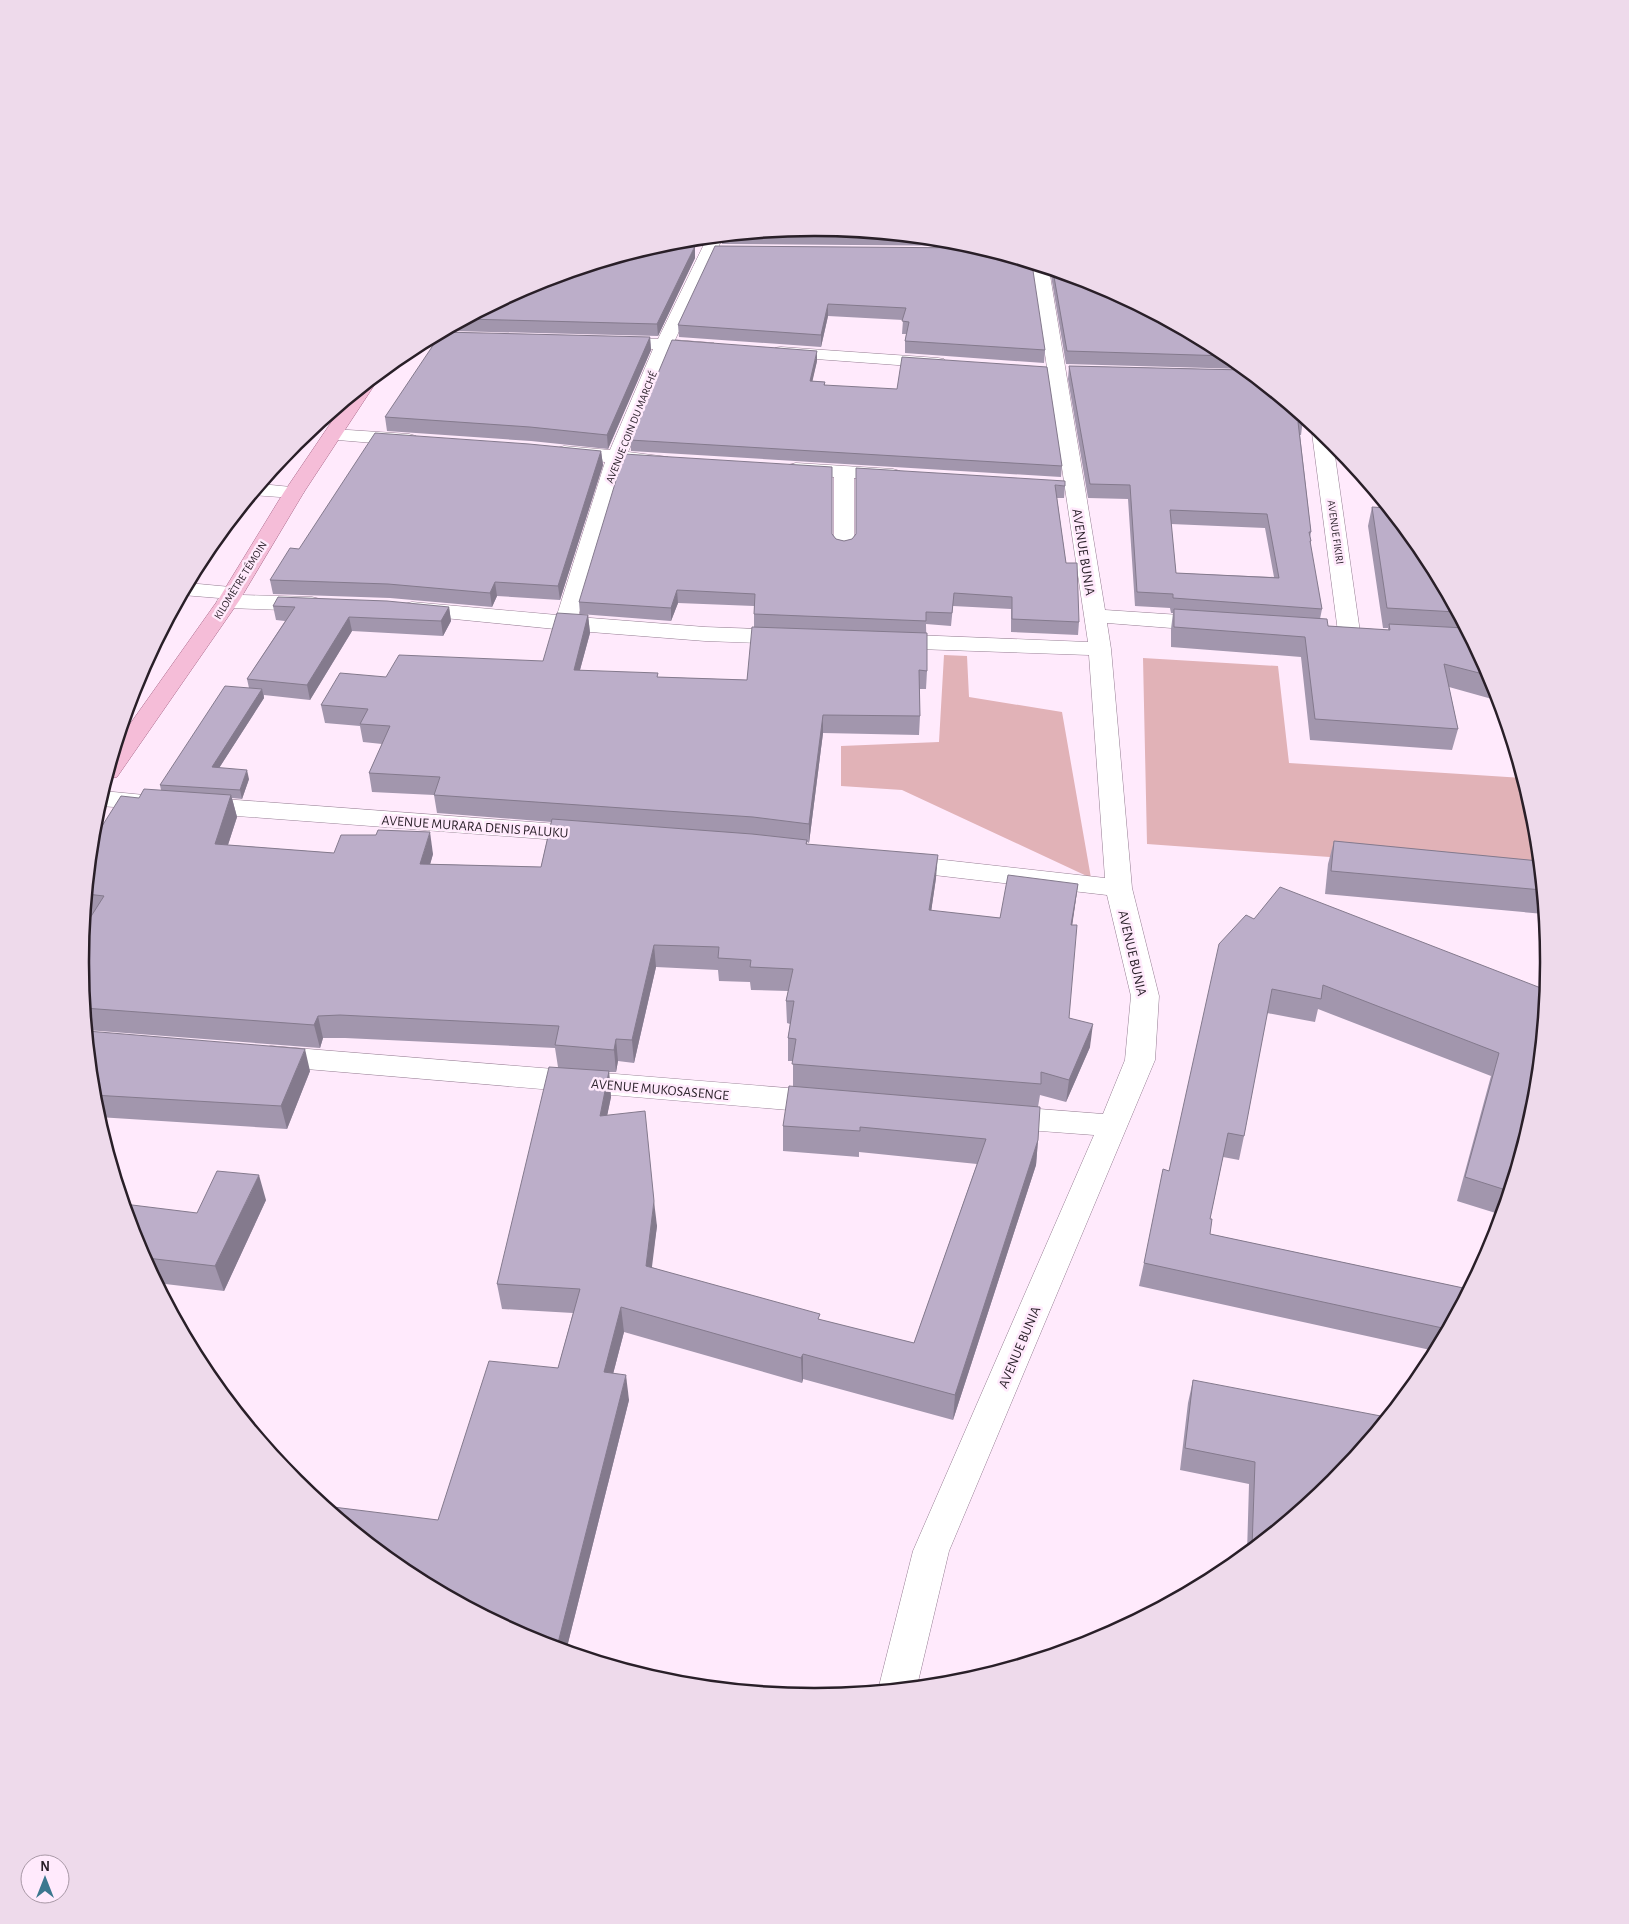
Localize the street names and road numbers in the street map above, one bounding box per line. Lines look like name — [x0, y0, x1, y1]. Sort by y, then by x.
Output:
street label: AVENUE COIN DU MARCHÉ — [603, 369, 659, 485]
street label: AVENUE FIKIRI — [1326, 499, 1345, 565]
street label: AVENUE BUNIA — [1069, 508, 1097, 596]
street label: KILOMÈTRE TÉMOIN — [211, 539, 269, 621]
street label: AVENUE MURARA DENIS PALUKU — [381, 813, 569, 841]
street label: AVENUE BUNIA — [1115, 909, 1149, 997]
street label: AVENUE MUKOSASENGE — [590, 1077, 730, 1103]
street label: AVENUE BUNIA — [996, 1304, 1043, 1390]

